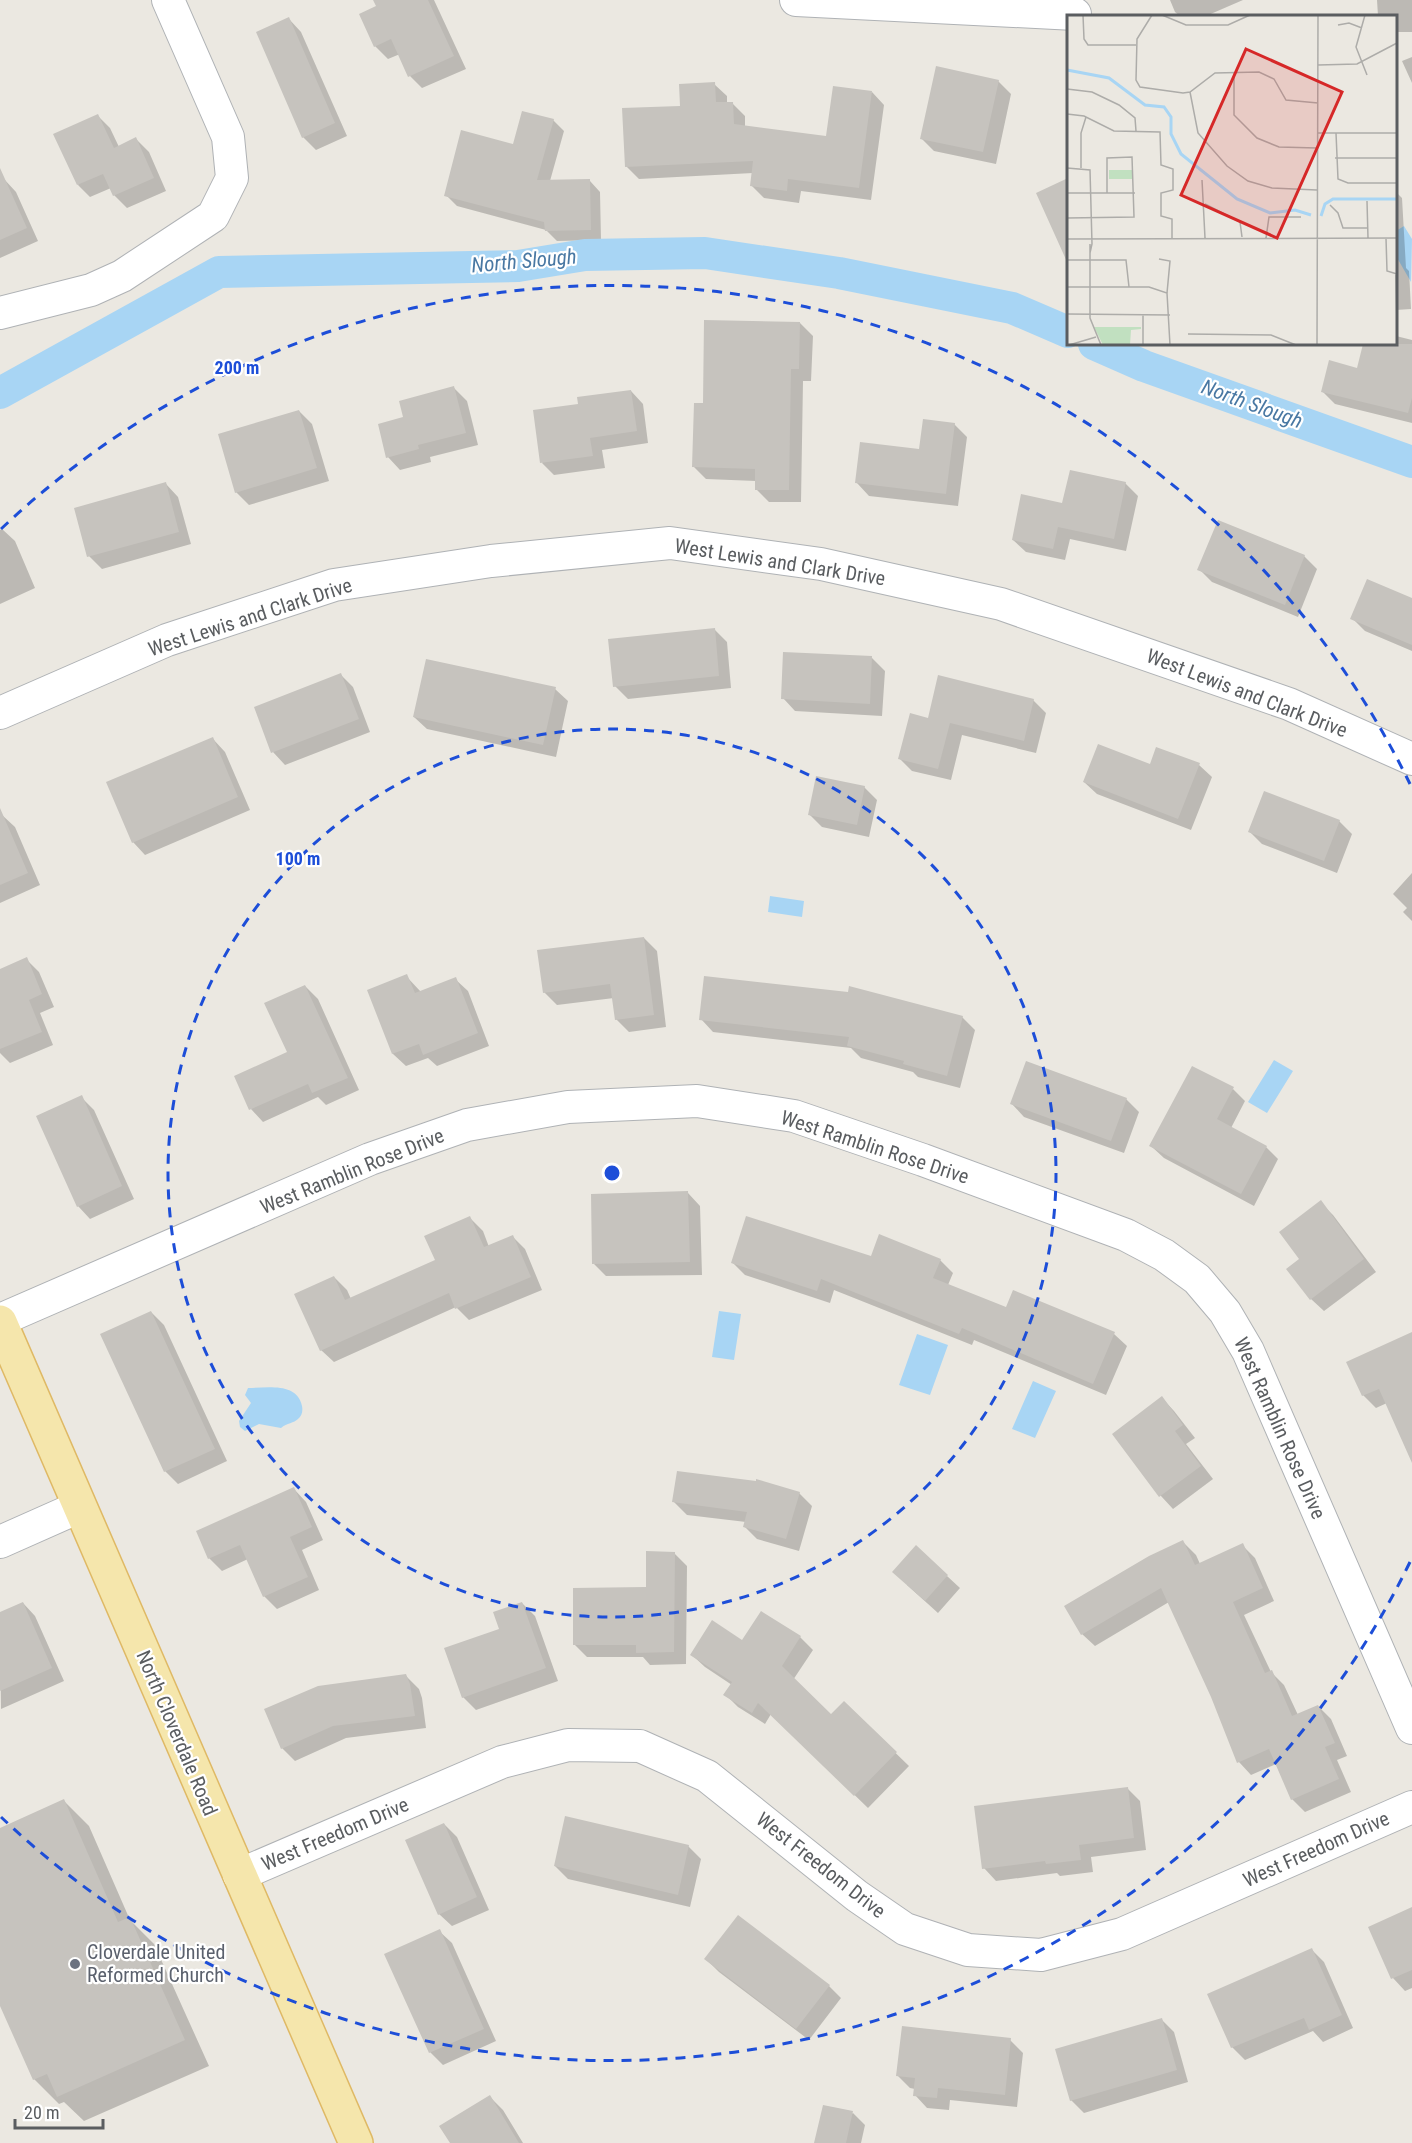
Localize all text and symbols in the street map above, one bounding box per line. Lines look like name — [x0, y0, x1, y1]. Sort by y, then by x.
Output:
inset map — [1067, 15, 1397, 345]
water label: North Slough — [470, 244, 578, 278]
text: 200 m — [215, 357, 259, 378]
water label: North Slough — [1198, 375, 1306, 433]
street label: West Lewis and Clark Drive — [673, 533, 887, 591]
street label: West Lewis and Clark Drive — [145, 573, 355, 661]
street label: West Lewis and Clark Drive — [1143, 644, 1351, 742]
text: 100 m — [276, 848, 320, 869]
street label: West Ramblin Rose Drive — [778, 1105, 972, 1189]
street label: West Ramblin Rose Drive — [257, 1123, 447, 1219]
centre of rings — [602, 1163, 622, 1183]
street label: West Ramblin Rose Drive — [1229, 1334, 1331, 1522]
street label: North Cloverdale Road — [131, 1647, 223, 1819]
street label: West Freedom Drive — [258, 1792, 412, 1876]
street label: West Freedom Drive — [1239, 1806, 1393, 1892]
street label: West Freedom Drive — [752, 1807, 890, 1923]
place label: Cloverdale United Reformed Church — [87, 1940, 225, 1987]
marker: Cloverdale United Reformed Church — [68, 1957, 82, 1971]
scale bar — [15, 2092, 104, 2130]
text: 20 m — [24, 2102, 59, 2123]

